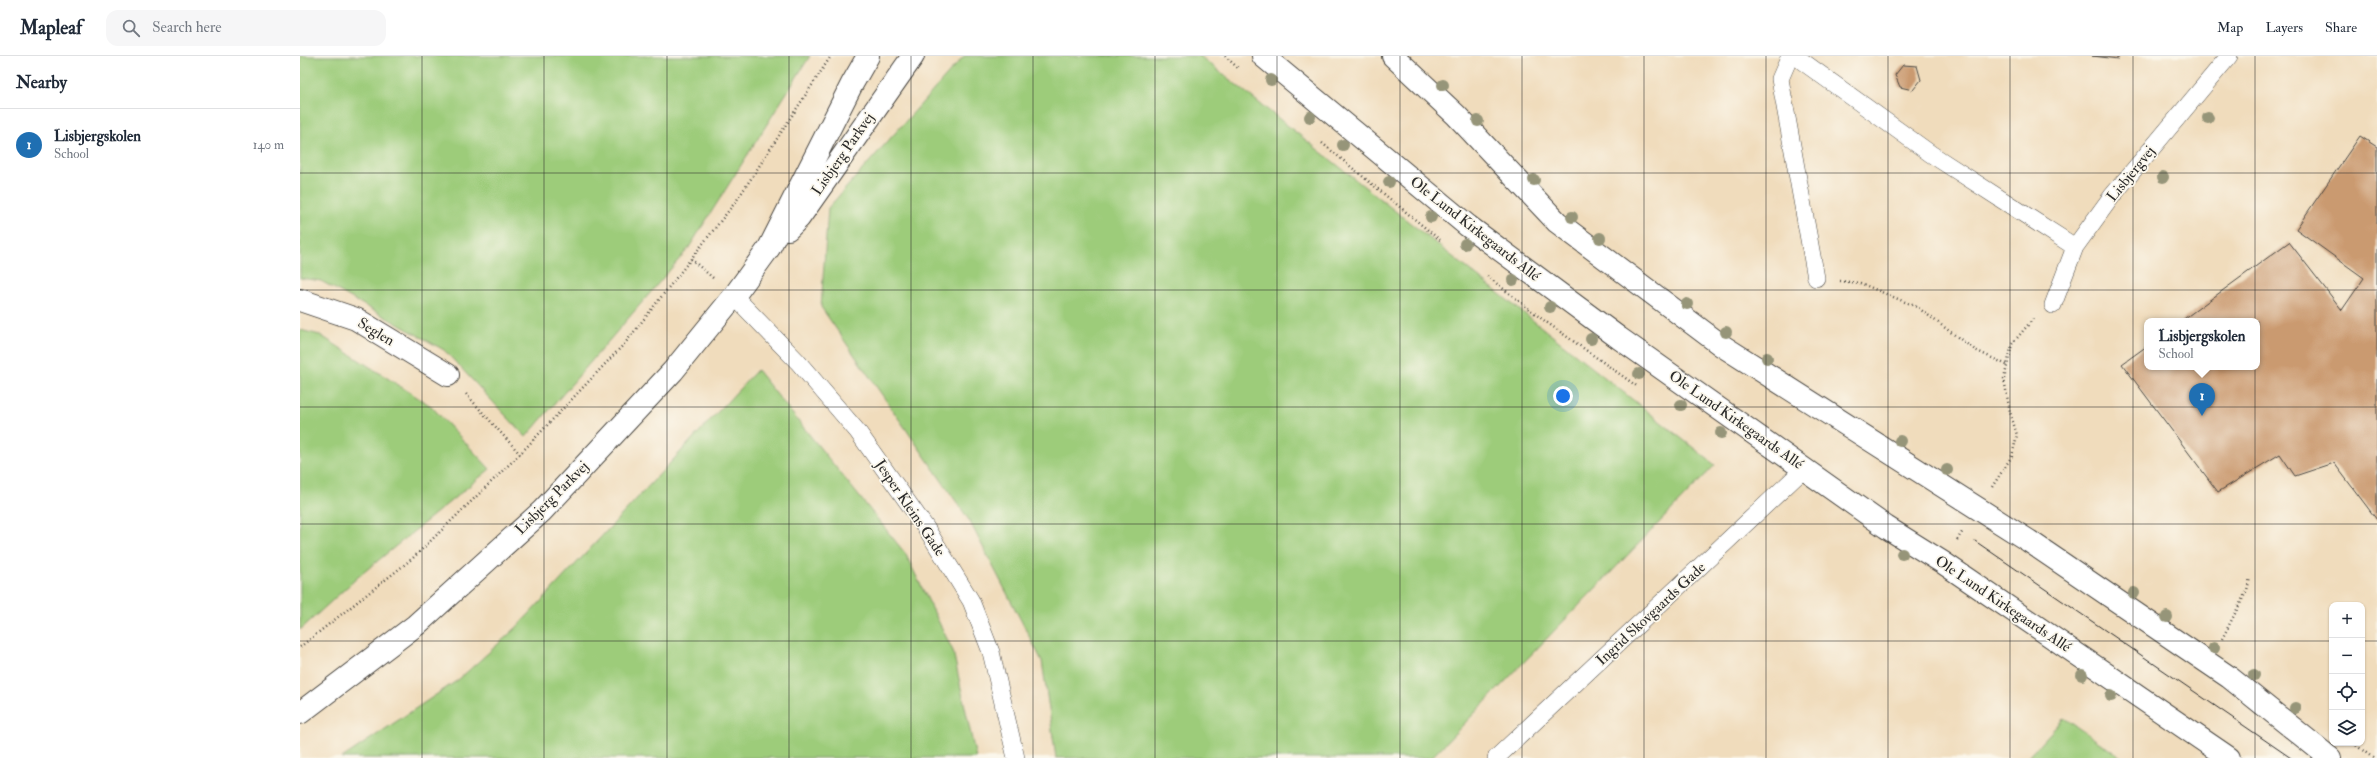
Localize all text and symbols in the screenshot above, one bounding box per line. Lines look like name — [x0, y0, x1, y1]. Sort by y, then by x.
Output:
search box — [106, 10, 386, 46]
text: Mapleaf — [20, 16, 82, 40]
icon: search — [120, 17, 142, 39]
text: Search here — [152, 18, 222, 37]
text: Map — [2217, 19, 2243, 36]
text: Layers — [2265, 19, 2303, 36]
text: Share — [2325, 19, 2357, 36]
text: Nearby — [16, 72, 67, 93]
street label: Lisbjerg Parkvej — [808, 109, 878, 199]
text: Lisbjergskolen — [54, 127, 141, 146]
text: 1 — [27, 137, 31, 153]
text: 140 m — [253, 137, 284, 153]
street label: Lisbjergvej — [2103, 142, 2159, 206]
text: School — [54, 146, 89, 162]
street label: Ole Lund Kirkegaards Allé — [1406, 172, 1544, 286]
street label: Seglen — [354, 314, 398, 351]
popup — [2144, 318, 2260, 370]
text: Lisbjergskolen — [2158, 327, 2246, 346]
text: School — [2158, 346, 2194, 362]
street label: Ole Lund Kirkegaards Allé — [1665, 366, 1807, 474]
pin: 1 — [2189, 383, 2215, 416]
your location — [1553, 386, 1573, 406]
street label: Jesper Kleins Gade — [869, 455, 949, 561]
street label: Lisbjerg Parkvej — [511, 457, 593, 539]
street label: Ole Lund Kirkegaards Allé — [1931, 551, 2075, 657]
street label: Ingrid Skovgaards Gade — [1592, 558, 1710, 670]
map controls — [2329, 602, 2365, 746]
button: + — [2329, 602, 2365, 638]
button: − — [2329, 638, 2365, 674]
button: locate — [2329, 674, 2365, 710]
button: layers — [2329, 710, 2365, 746]

